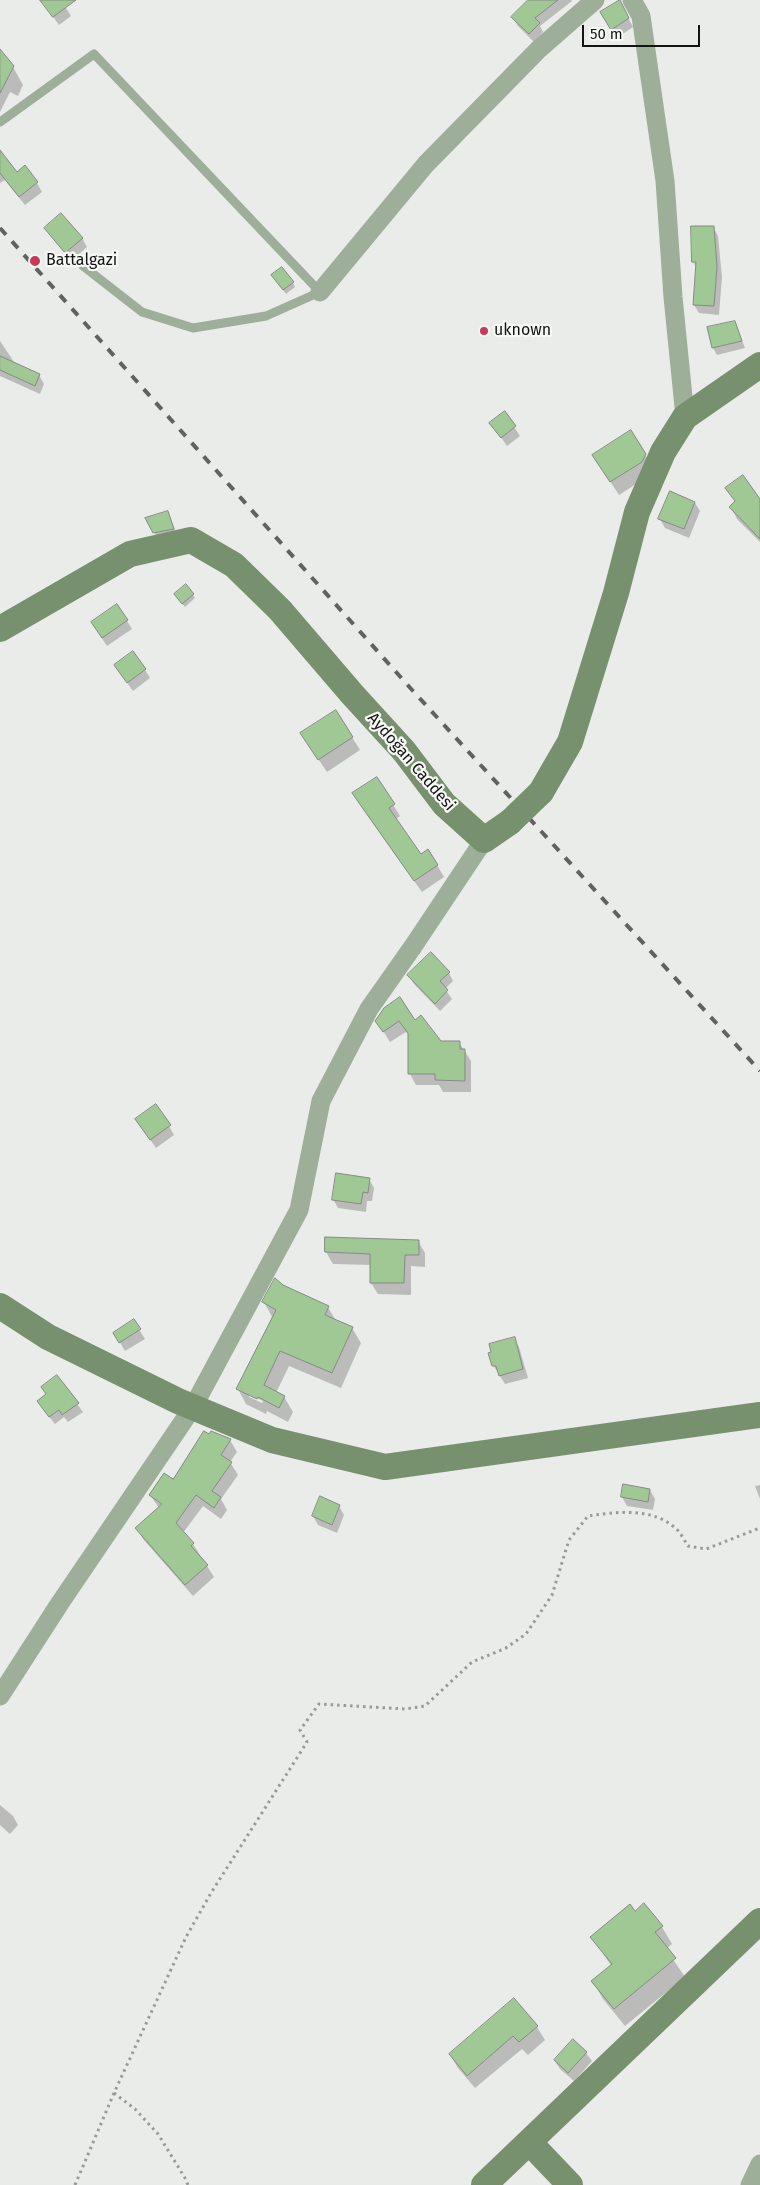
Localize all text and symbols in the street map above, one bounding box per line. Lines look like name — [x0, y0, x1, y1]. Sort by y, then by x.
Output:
scale bar — [585, 15, 702, 47]
text: 50 m — [590, 25, 623, 43]
place label: Battalgazi — [46, 251, 117, 271]
marker: Battalgazi — [28, 254, 42, 268]
place label: uknown — [494, 321, 551, 341]
marker: uknown — [478, 325, 490, 337]
street label: Aydoğan Caddesi — [363, 709, 459, 815]

